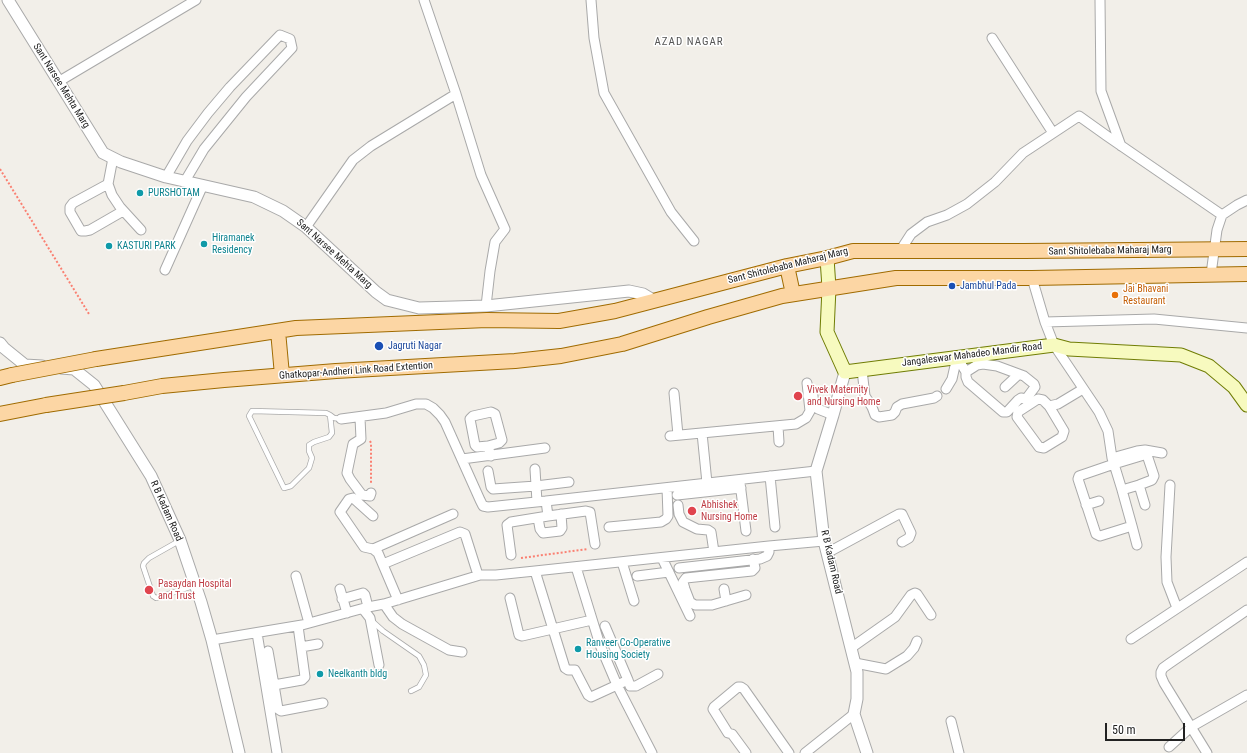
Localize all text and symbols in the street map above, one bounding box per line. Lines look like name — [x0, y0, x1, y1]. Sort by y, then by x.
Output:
district label: AZAD NAGAR — [654, 35, 724, 49]
street label: Sant Narsee Mehta Marg — [30, 41, 92, 131]
place label: PURSHOTAM — [148, 187, 200, 199]
marker: PURSHOTAM — [135, 188, 145, 198]
street label: Sant Narsee Mehta Marg — [294, 217, 374, 291]
place label: Hiramanek Residency — [212, 232, 254, 256]
marker: Hiramanek Residency — [199, 239, 209, 249]
place label: KASTURI PARK — [117, 240, 176, 252]
marker: KASTURI PARK — [104, 241, 114, 251]
street label: Sant Shitolebaba Maharaj Marg — [1048, 244, 1172, 258]
street label: Sant Shitolebaba Maharaj Marg — [727, 245, 849, 287]
place label: Jambhul Pada — [960, 280, 1016, 292]
marker: Jambhul Pada — [947, 281, 957, 291]
place label: Jai Bhavani Restaurant — [1123, 283, 1168, 306]
marker: Jai Bhavani Restaurant — [1110, 290, 1120, 300]
marker: Jagruti Nagar — [373, 340, 385, 352]
place label: Jagruti Nagar — [388, 340, 442, 352]
street label: Jangaleswar Mahadeo Mandir Road — [901, 340, 1043, 370]
street label: Ghatkopar-Andheri Link Road Extention — [279, 360, 433, 382]
place label: Vivek Maternity and Nursing Home — [807, 384, 880, 408]
marker: Vivek Maternity and Nursing Home — [792, 390, 804, 402]
street label: R B Kadam Road — [147, 479, 185, 543]
place label: Abhishek Nursing Home — [701, 499, 757, 522]
marker: Abhishek Nursing Home — [686, 505, 698, 517]
street label: R B Kadam Road — [818, 529, 844, 595]
place label: Pasaydan Hospital and Trust — [158, 578, 232, 602]
marker: Pasaydan Hospital and Trust — [143, 584, 155, 596]
place label: Ranveer Co-Operative Housing Society — [586, 637, 670, 660]
marker: Ranveer Co-Operative Housing Society — [573, 644, 583, 654]
place label: Neelkanth bldg — [328, 668, 387, 680]
marker: Neelkanth bldg — [315, 669, 325, 679]
scale bar — [1107, 715, 1187, 741]
text: 50 m — [1112, 723, 1136, 737]

